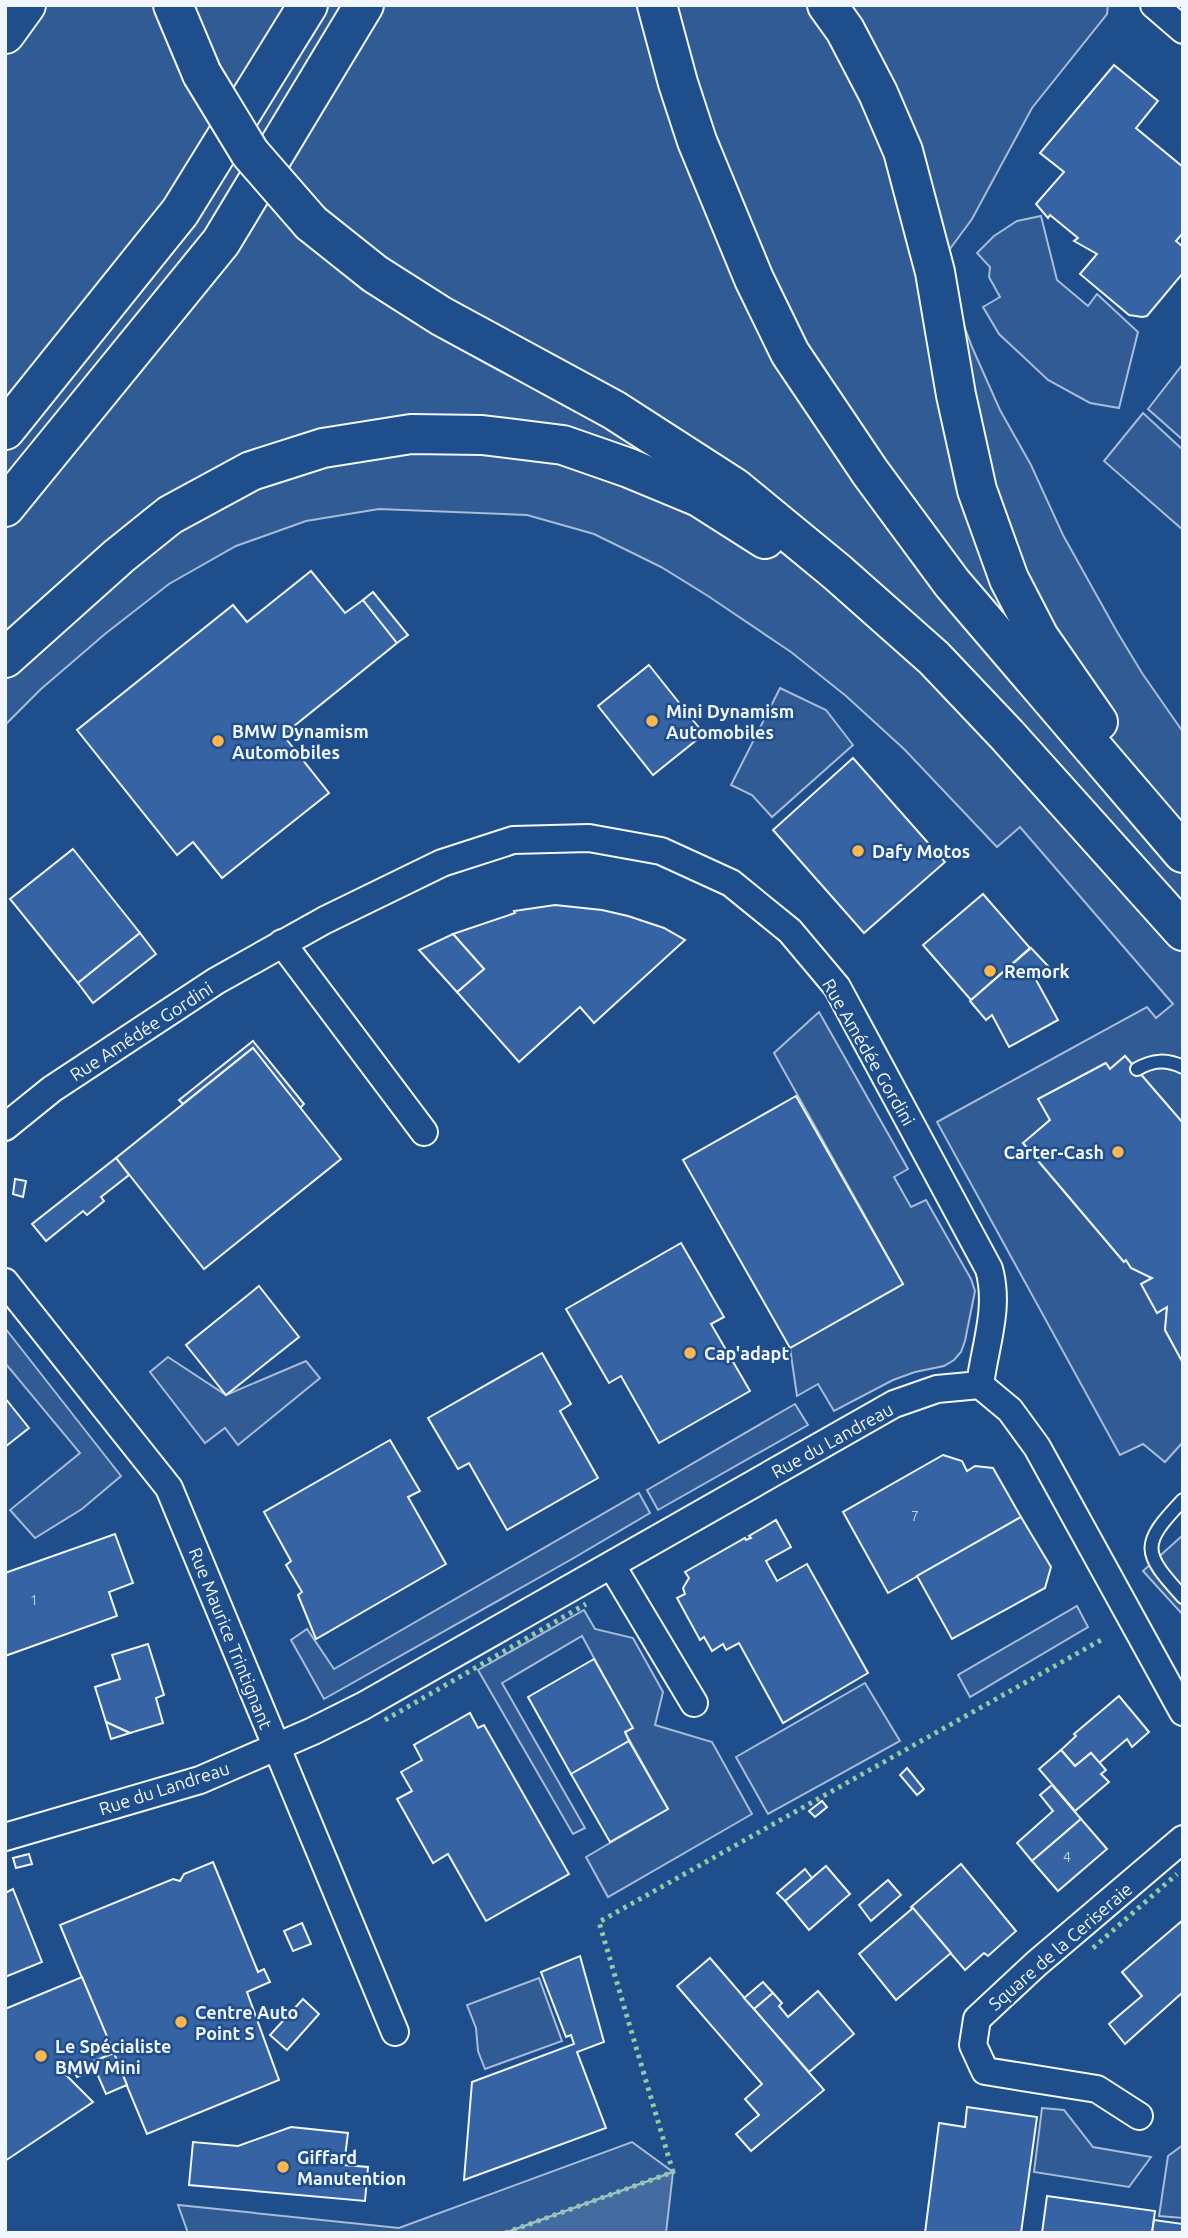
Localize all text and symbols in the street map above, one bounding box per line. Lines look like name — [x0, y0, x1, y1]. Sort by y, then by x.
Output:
place label: Mini Dynamism Automobiles — [666, 701, 794, 742]
marker: Mini Dynamism Automobiles — [644, 713, 660, 729]
place label: BMW Dynamism Automobiles — [232, 721, 369, 762]
marker: BMW Dynamism Automobiles — [210, 733, 226, 749]
place label: Dafy Motos — [872, 841, 970, 861]
marker: Dafy Motos — [850, 843, 866, 859]
place label: Remork — [1004, 961, 1070, 981]
marker: Remork — [982, 963, 998, 979]
street label: Rue Amédée Gordini — [819, 975, 919, 1129]
street label: Rue Amédée Gordini — [66, 977, 216, 1085]
place label: Carter-Cash — [1003, 1142, 1104, 1162]
marker: Carter-Cash — [1110, 1144, 1126, 1160]
place label: Cap'adapt — [704, 1343, 789, 1363]
marker: Cap'adapt — [682, 1345, 698, 1361]
street label: Rue du Landreau — [768, 1398, 896, 1482]
house number: 7 — [911, 1508, 919, 1524]
street label: Rue Maurice Trintignant — [185, 1544, 277, 1732]
house number: 1 — [30, 1592, 38, 1608]
street label: Rue du Landreau — [96, 1757, 232, 1819]
house number: 4 — [1063, 1849, 1071, 1865]
street label: Square de la Ceriseraie — [984, 1878, 1136, 2014]
place label: Centre Auto Point S — [195, 2002, 298, 2043]
marker: Centre Auto Point S — [173, 2014, 189, 2030]
place label: Le Spécialiste BMW Mini — [55, 2036, 171, 2077]
marker: Le Spécialiste BMW Mini — [33, 2048, 49, 2064]
place label: Giffard Manutention — [297, 2147, 406, 2188]
marker: Giffard Manutention — [275, 2159, 291, 2175]

